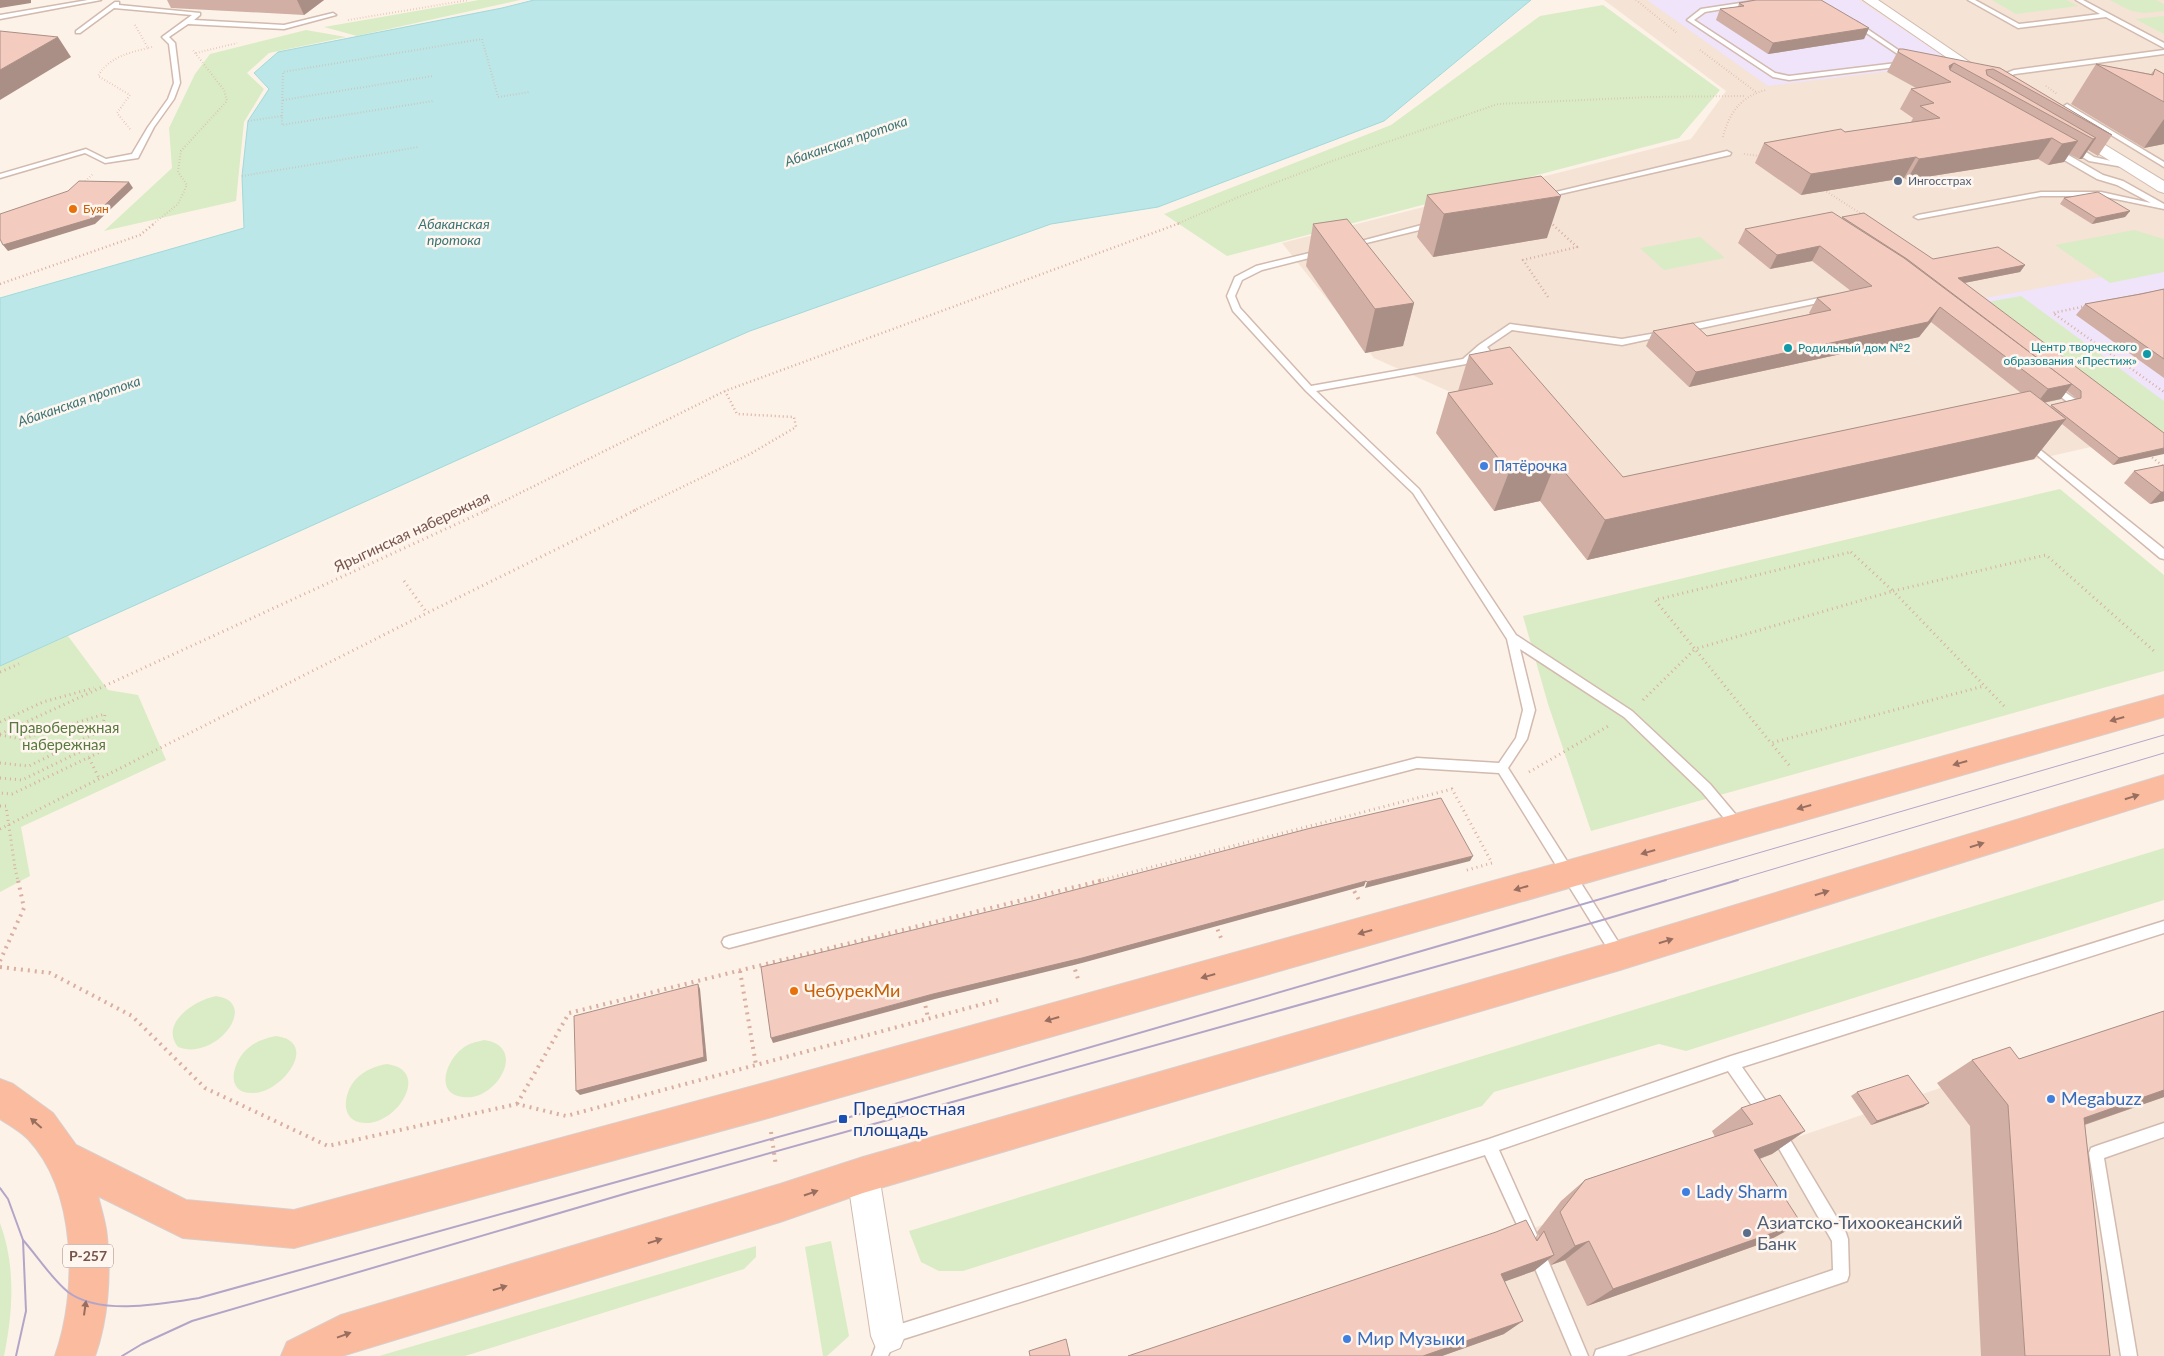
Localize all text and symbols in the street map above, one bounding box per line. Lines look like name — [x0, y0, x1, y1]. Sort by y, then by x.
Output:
water label: Абаканская протока — [781, 112, 909, 170]
place label: Ингосстрах — [1908, 173, 1971, 188]
marker: Ингосстрах — [1892, 175, 1904, 187]
place label: Буян — [83, 201, 109, 216]
marker: Буян — [67, 203, 79, 215]
water label: Абаканская протока — [417, 215, 490, 248]
place label: Центр творческого образования «Престиж» — [2003, 339, 2137, 368]
place label: Родильный дом №2 — [1798, 340, 1910, 355]
marker: Родильный дом №2 — [1782, 342, 1794, 354]
marker: Центр творческого образования «Престиж» — [2141, 348, 2153, 360]
water label: Абаканская протока — [14, 372, 142, 430]
place label: Пятёрочка — [1494, 456, 1567, 474]
marker: Пятёрочка — [1478, 460, 1490, 472]
street label: Ярыгинская набережная — [330, 487, 492, 576]
one-way arrow — [2109, 715, 2124, 723]
park label: Правобережная набережная — [9, 718, 119, 753]
one-way arrow — [1953, 759, 1968, 767]
one-way arrow — [2125, 792, 2140, 800]
one-way arrow — [1797, 803, 1812, 811]
one-way arrow — [1969, 840, 1984, 848]
one-way arrow — [1640, 848, 1655, 856]
one-way arrow — [1514, 884, 1529, 892]
one-way arrow — [1814, 888, 1829, 896]
one-way arrow — [1357, 928, 1372, 936]
one-way arrow — [1659, 937, 1674, 944]
one-way arrow — [1201, 972, 1216, 980]
place label: ЧебурекМи — [804, 979, 900, 1001]
marker: ЧебурекМи — [788, 985, 800, 997]
one-way arrow — [1044, 1016, 1059, 1024]
place label: Megabuzz — [2061, 1087, 2142, 1109]
marker: Megabuzz — [2045, 1093, 2057, 1105]
place label: Предмостная площадь — [853, 1097, 965, 1140]
marker: Предмостная площадь — [837, 1113, 849, 1125]
one-way arrow — [30, 1117, 42, 1129]
place label: Lady Sharm — [1696, 1180, 1788, 1202]
marker: Lady Sharm — [1680, 1186, 1692, 1198]
one-way arrow — [803, 1189, 818, 1196]
place label: Азиатско-Тихоокеанский Банк — [1757, 1211, 1963, 1254]
marker: Азиатско-Тихоокеанский Банк — [1741, 1227, 1753, 1239]
one-way arrow — [648, 1237, 663, 1245]
road number: Р-257 — [63, 1244, 113, 1268]
one-way arrow — [492, 1283, 507, 1291]
one-way arrow — [81, 1300, 89, 1316]
place label: Мир Музыки — [1357, 1327, 1465, 1349]
one-way arrow — [337, 1331, 352, 1339]
marker: Мир Музыки — [1341, 1333, 1353, 1345]

